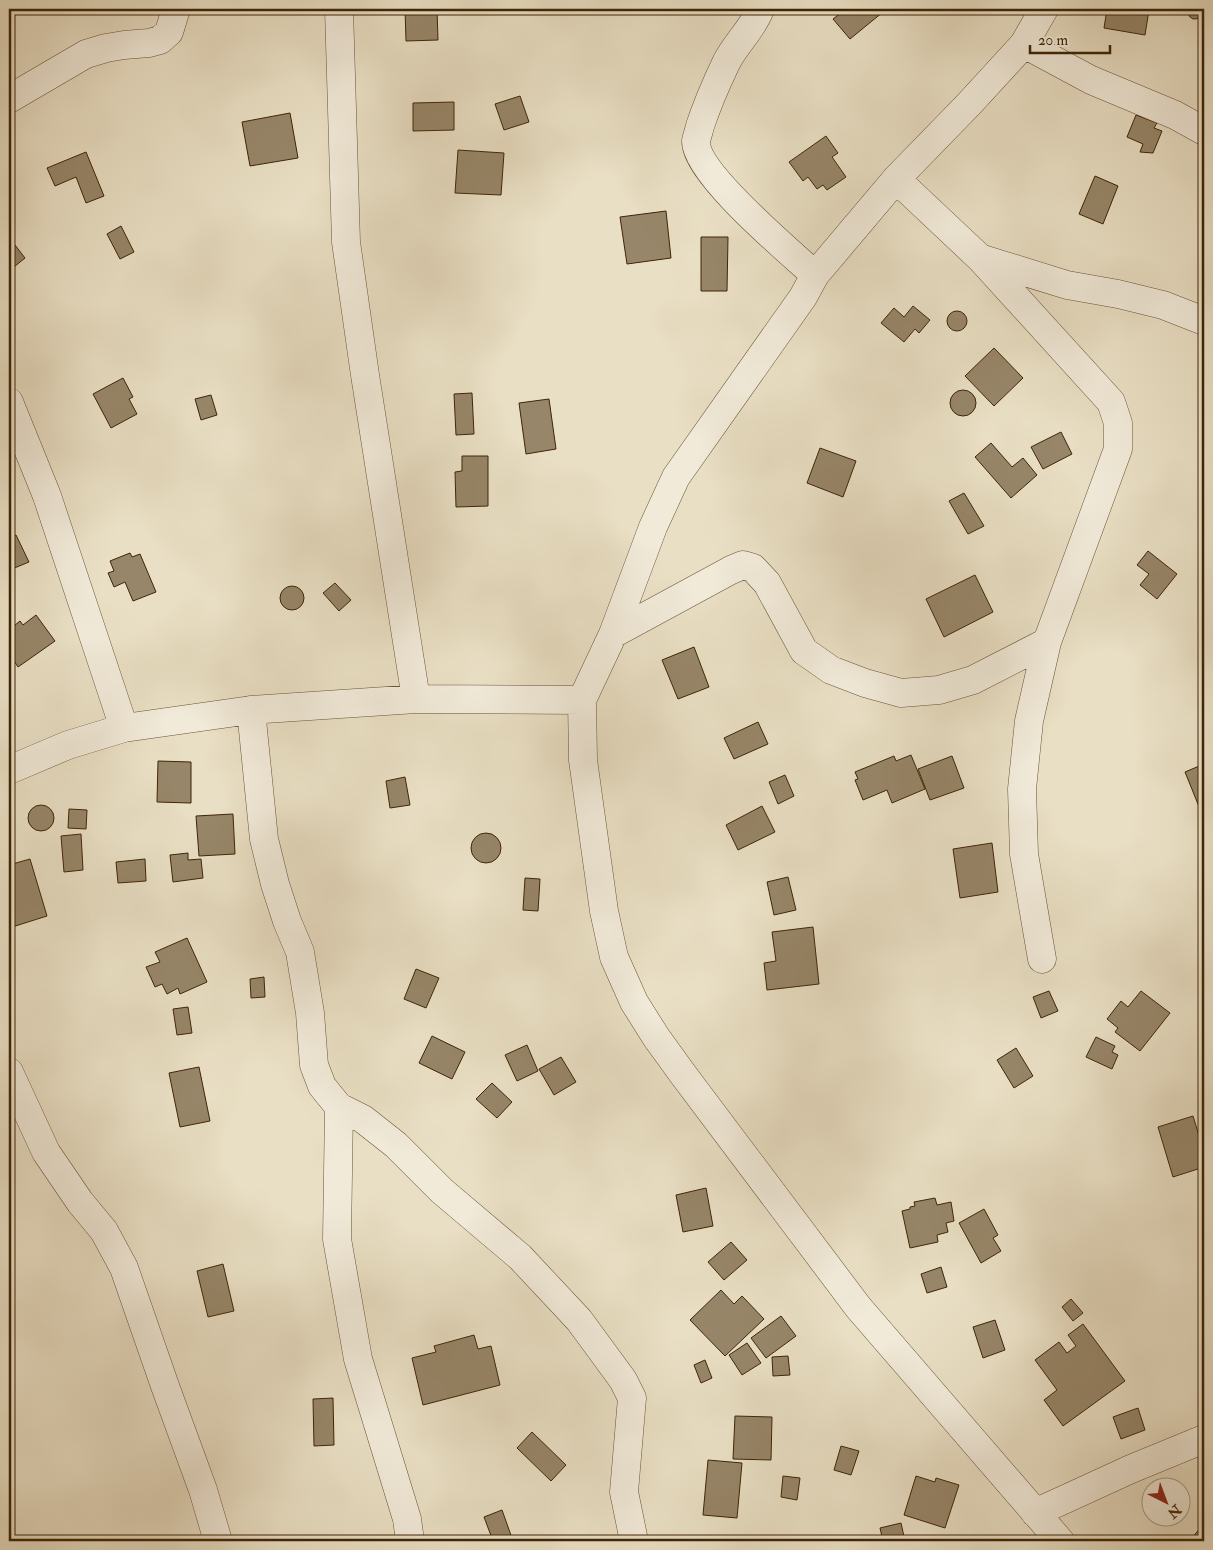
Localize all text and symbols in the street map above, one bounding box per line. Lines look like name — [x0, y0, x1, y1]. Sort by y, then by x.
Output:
scale bar — [1030, 22, 1110, 54]
text: 20 m — [1038, 31, 1068, 50]
north arrow — [1140, 1478, 1190, 1528]
text: N — [1164, 1500, 1185, 1522]

